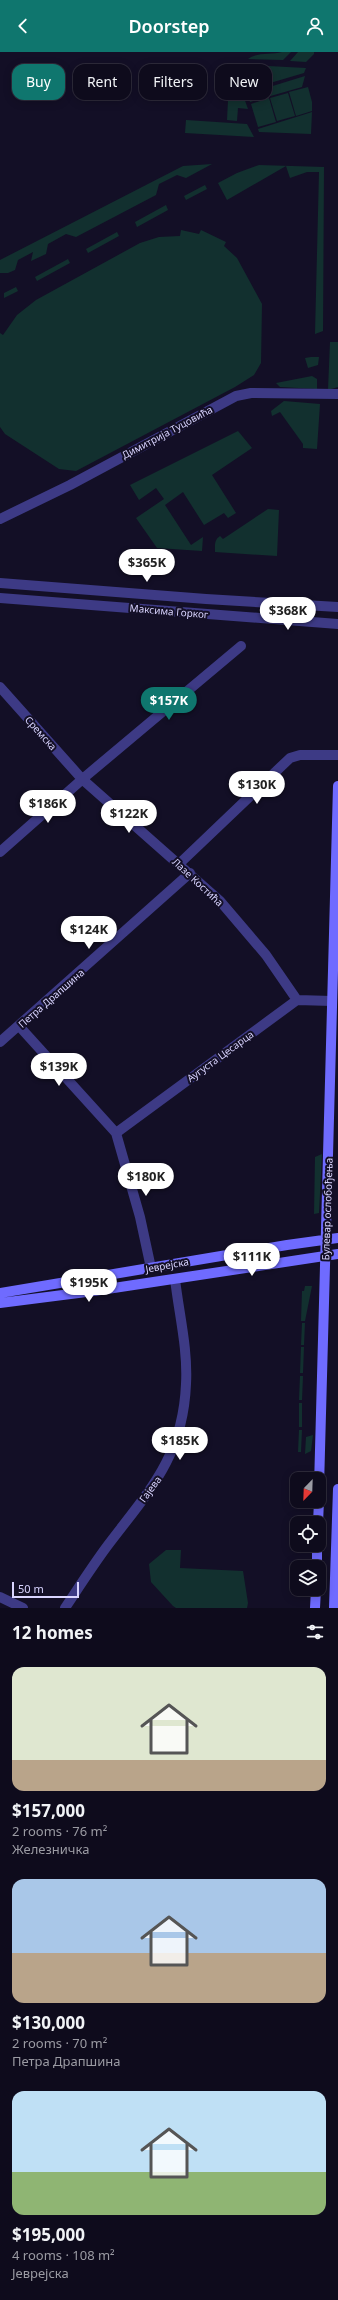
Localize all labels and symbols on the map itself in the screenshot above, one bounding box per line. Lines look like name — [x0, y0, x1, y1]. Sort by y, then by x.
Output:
street label: Димитрија Туцовића — [119, 402, 215, 462]
pin: $365K — [119, 549, 175, 583]
pin: $368K — [260, 597, 316, 631]
street label: Максима Горког — [129, 601, 210, 621]
pin: $157K — [141, 687, 197, 721]
street label: Сремска — [22, 713, 60, 753]
pin: $130K — [229, 771, 285, 805]
pin: $186K — [20, 790, 76, 824]
pin: $122K — [101, 800, 157, 834]
street label: Лазе Костића — [169, 855, 227, 909]
pin: $124K — [61, 916, 117, 950]
street label: Петра Драпшина — [15, 965, 87, 1031]
street label: Аугуста Цесарца — [184, 1027, 256, 1085]
pin: $139K — [31, 1053, 87, 1087]
street label: Булевар ослобођења — [318, 1157, 336, 1261]
pin: $180K — [118, 1163, 174, 1197]
pin: $111K — [224, 1243, 280, 1277]
street label: Јеврејска — [143, 1254, 190, 1276]
pin: $195K — [61, 1269, 117, 1303]
pin: $185K — [152, 1427, 208, 1461]
north arrow — [290, 1472, 326, 1508]
street label: Гајева — [136, 1473, 164, 1505]
scale bar — [12, 1580, 79, 1599]

